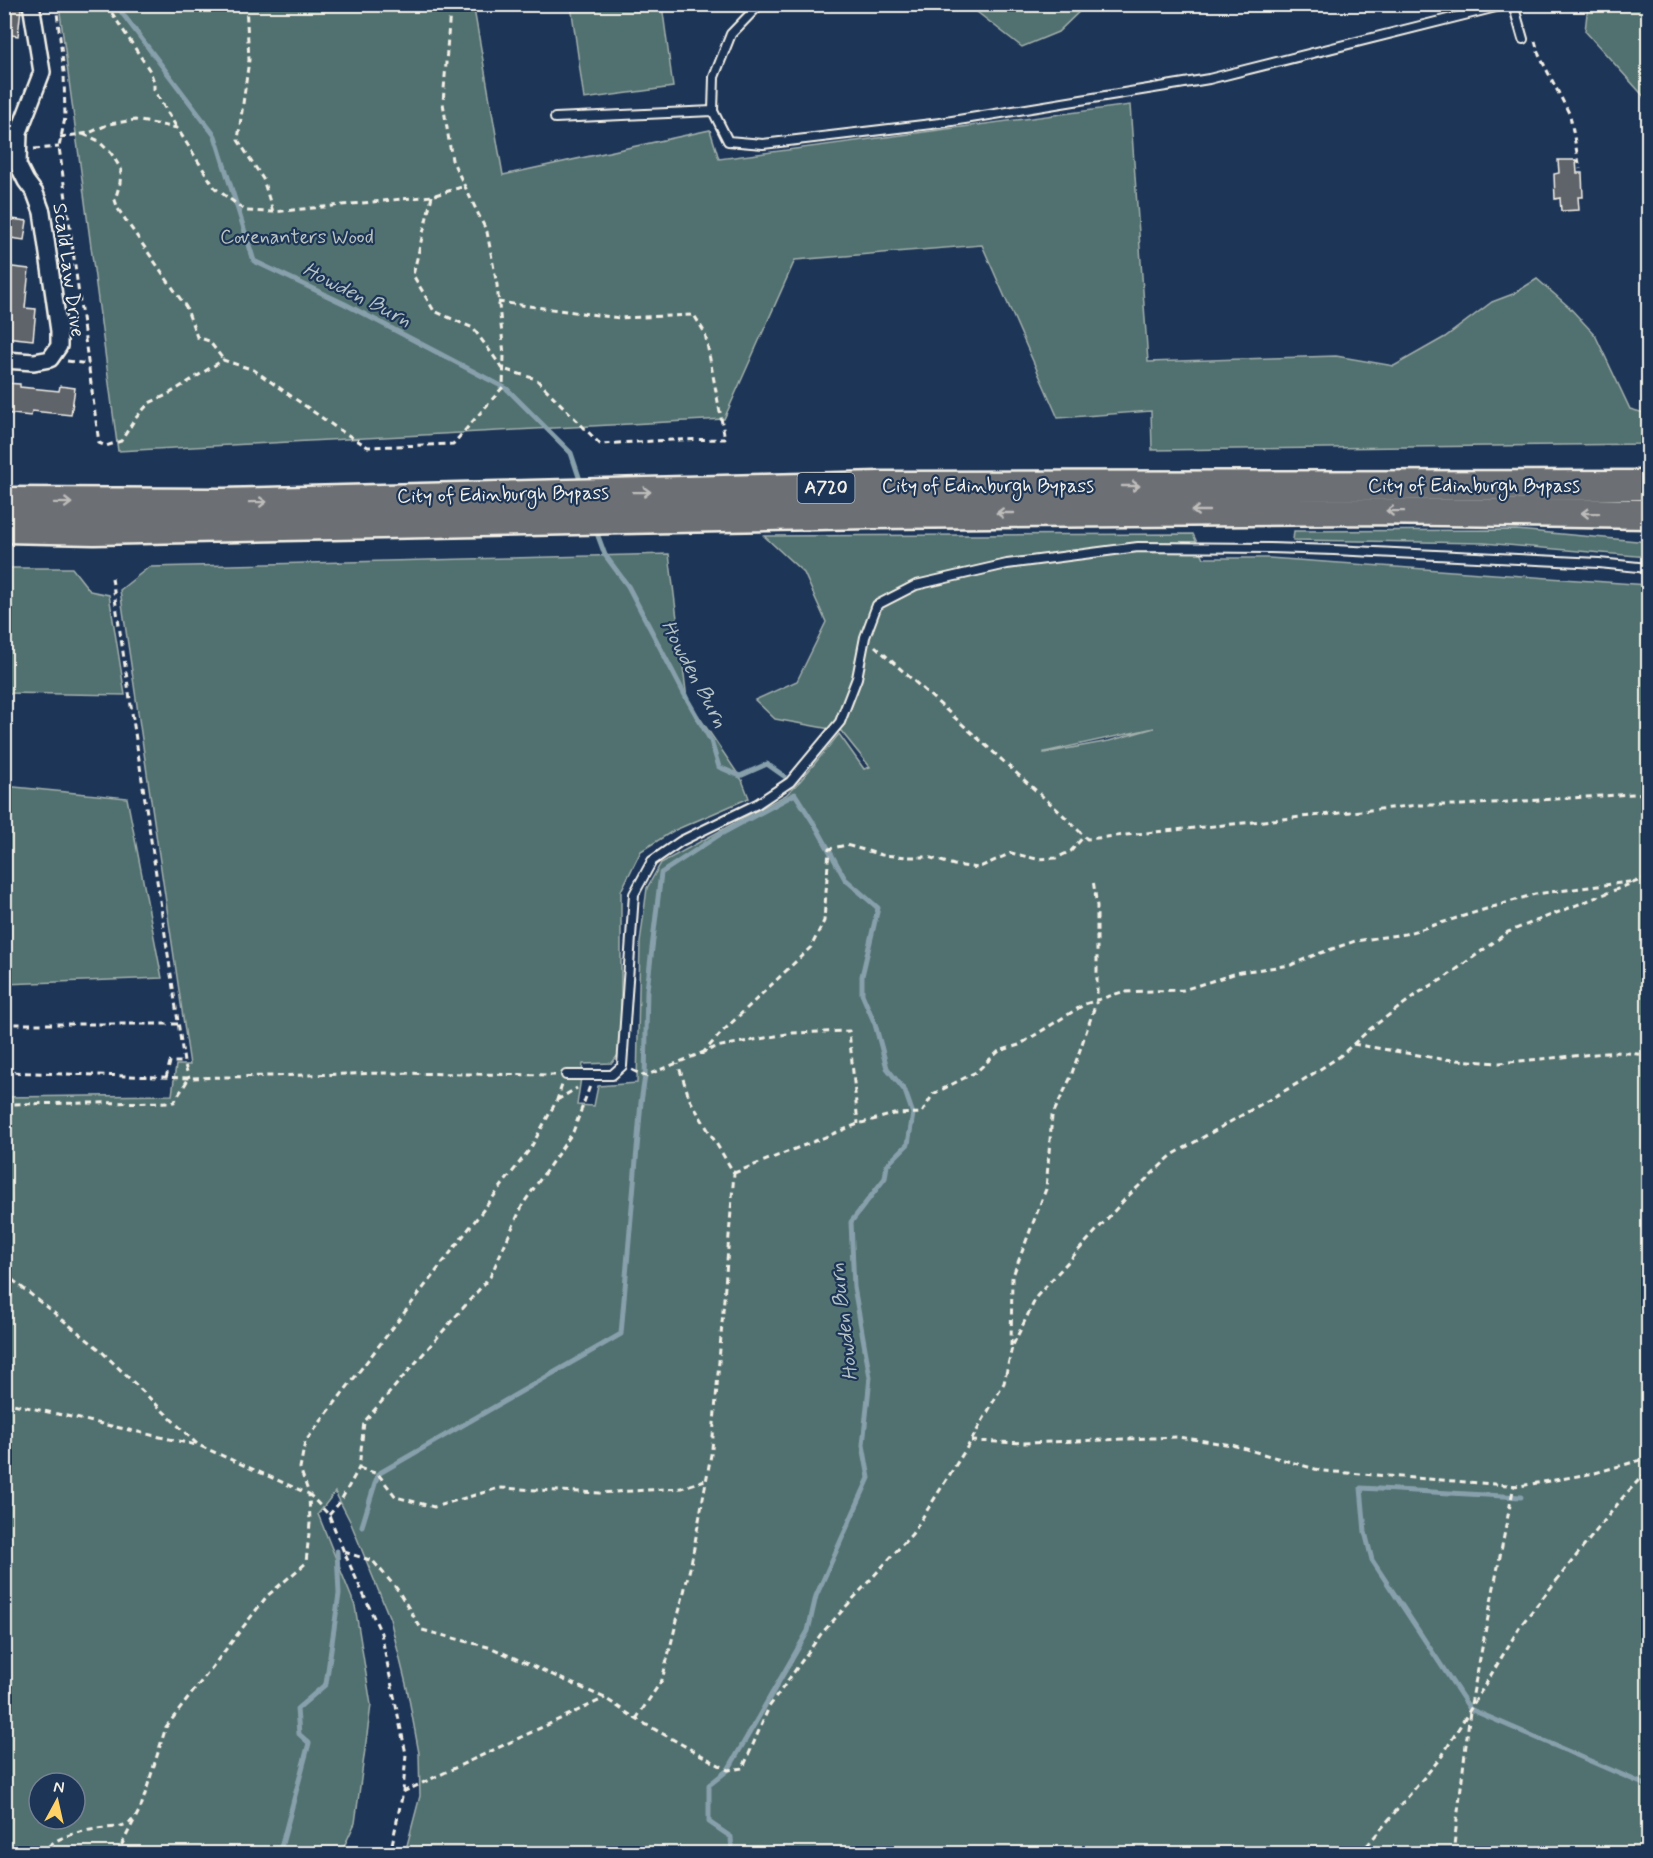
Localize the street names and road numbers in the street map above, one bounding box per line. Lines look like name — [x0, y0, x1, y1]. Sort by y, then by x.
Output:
street label: Scald Law Drive — [45, 201, 91, 339]
road number: A720 — [798, 473, 854, 503]
street label: City of Edinburgh Bypass — [882, 473, 1094, 501]
street label: City of Edinburgh Bypass — [1368, 473, 1580, 501]
street label: City of Edinburgh Bypass — [397, 480, 610, 511]

